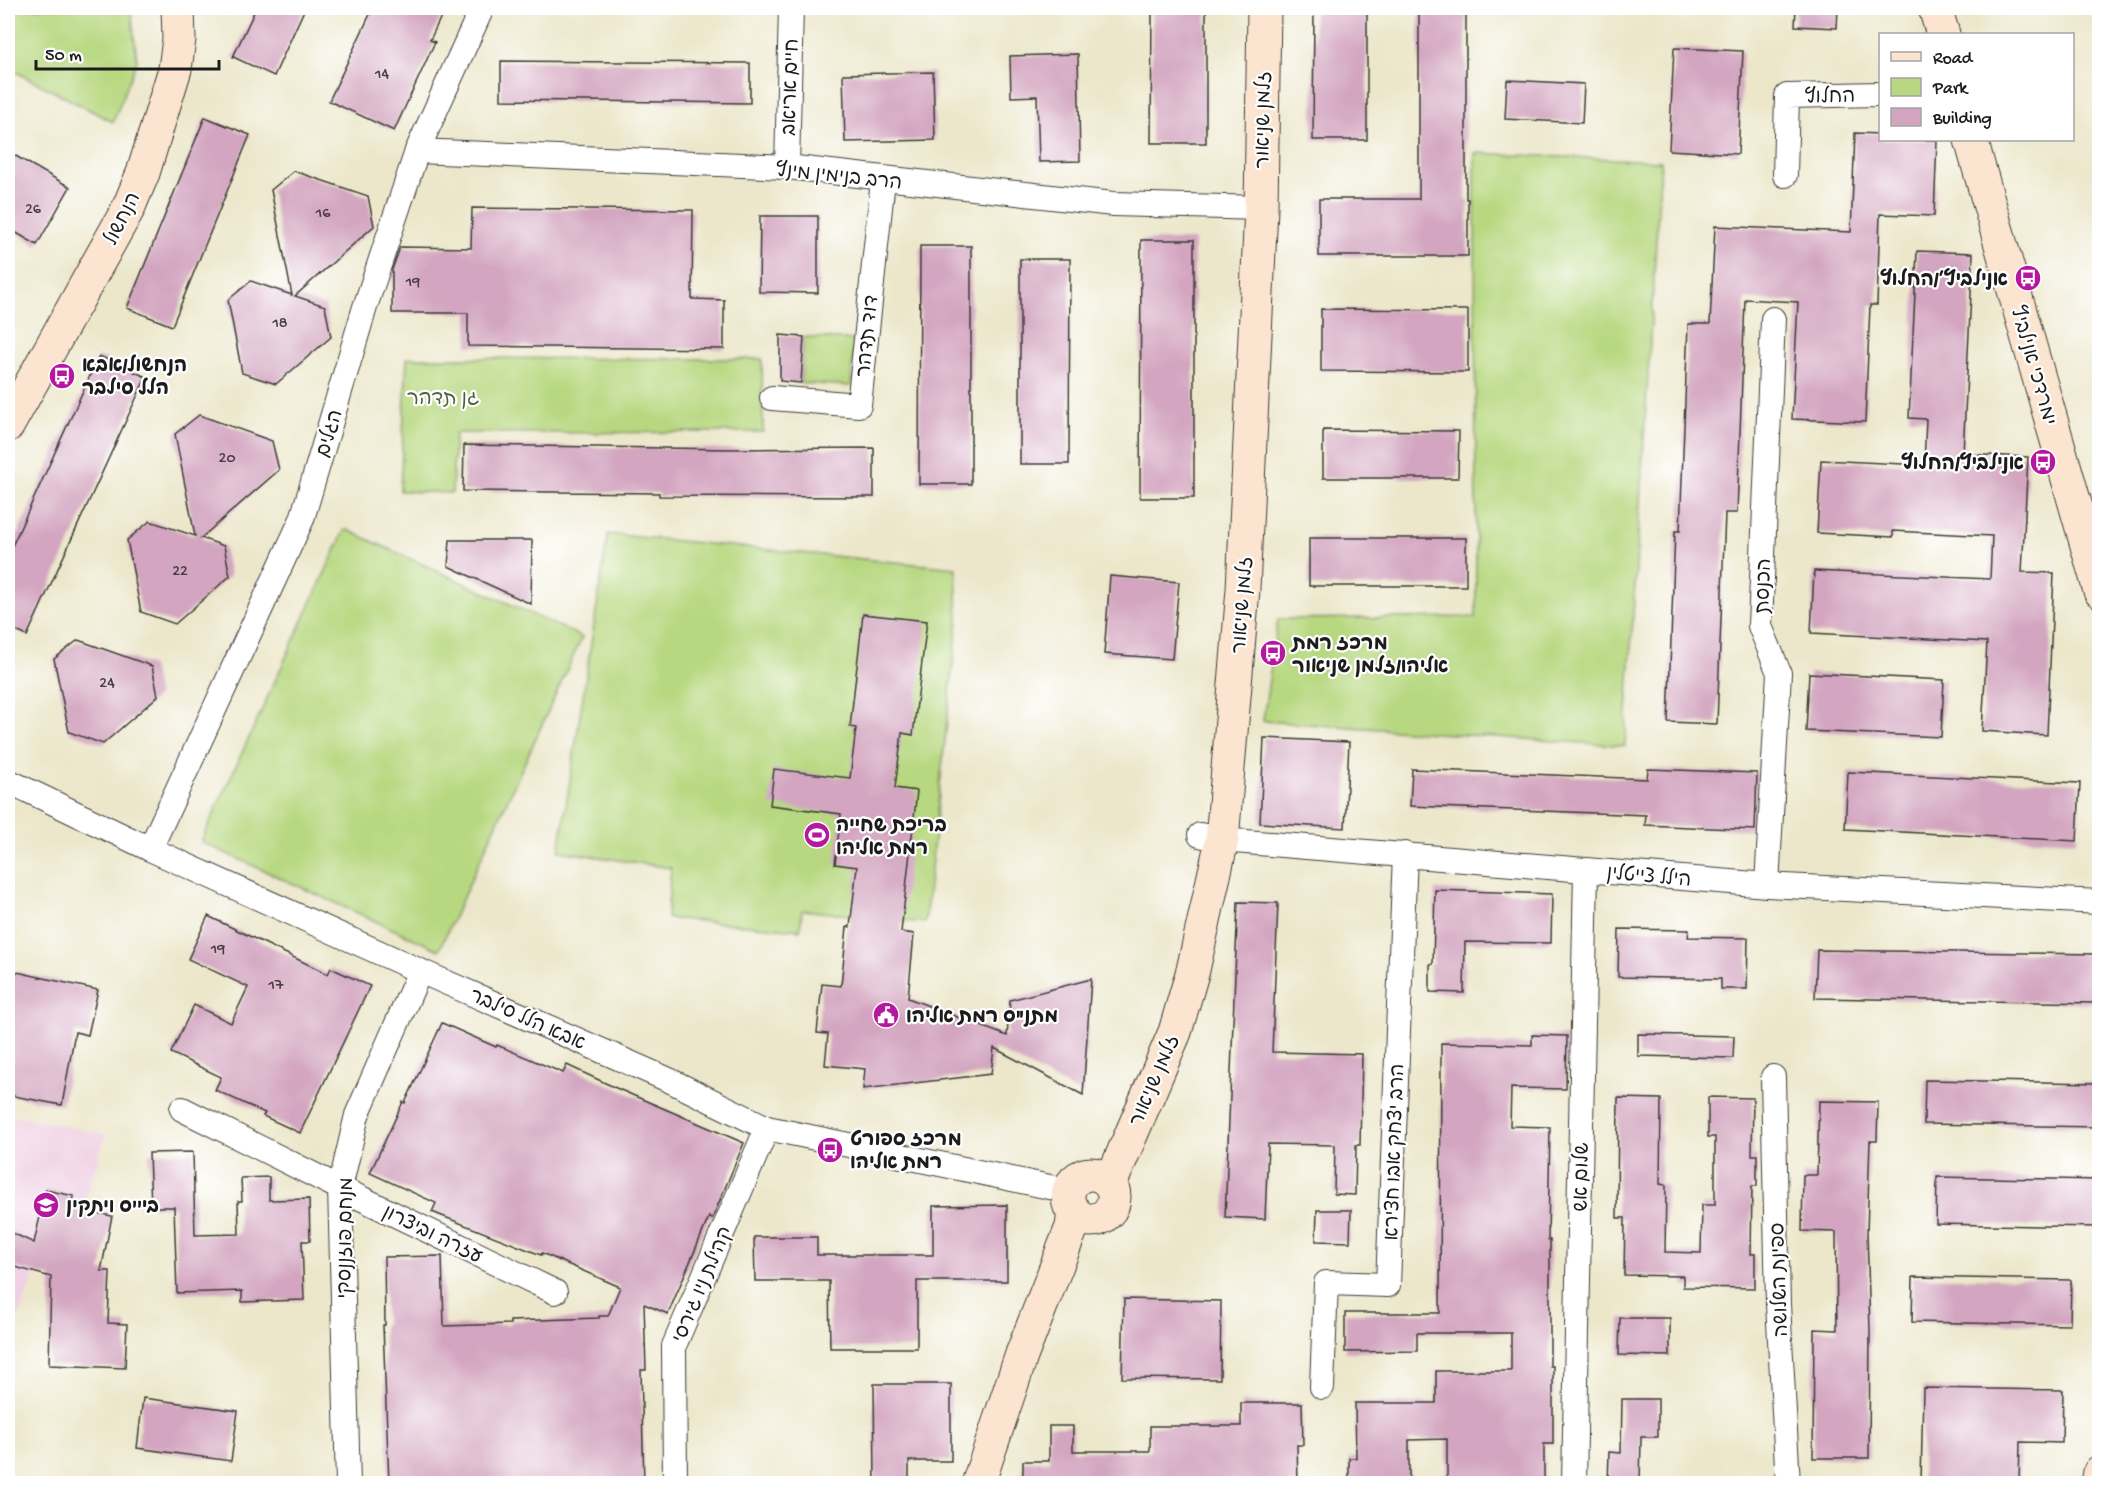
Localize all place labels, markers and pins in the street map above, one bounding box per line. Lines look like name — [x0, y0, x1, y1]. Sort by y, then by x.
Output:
bus stop icon: אנילביץ׳/החלוץ — [2013, 263, 2043, 293]
place label: אנילביץ׳/החלוץ — [1880, 267, 2008, 293]
place label: הנחשול/אבא הלל סילבר — [82, 354, 187, 402]
bus stop icon: הנחשול/אבא הלל סילבר — [47, 361, 77, 391]
bus stop icon: אנילביץ/החלוץ — [2028, 447, 2058, 477]
place label: אנילביץ/החלוץ — [1901, 451, 2024, 477]
place label: מרכז רמת אליהו/זלמן שניאור — [1290, 634, 1448, 680]
bus stop icon: מרכז רמת אליהו/זלמן שניאור — [1258, 638, 1288, 668]
place label: בריכת שחייה רמת אליהו — [836, 816, 947, 862]
sports icon: בריכת שחייה רמת אליהו — [802, 820, 832, 850]
public building icon: מתנ"ס רמת אליהו — [871, 1000, 901, 1030]
place label: מתנ"ס רמת אליהו — [906, 1005, 1058, 1030]
place label: מרכז ספורט רמת אליהו — [850, 1129, 962, 1176]
bus stop icon: מרכז ספורט רמת אליהו — [815, 1135, 845, 1165]
school or university icon: בי''ס ויתקין — [31, 1190, 61, 1220]
place label: בי''ס ויתקין — [66, 1197, 159, 1220]

